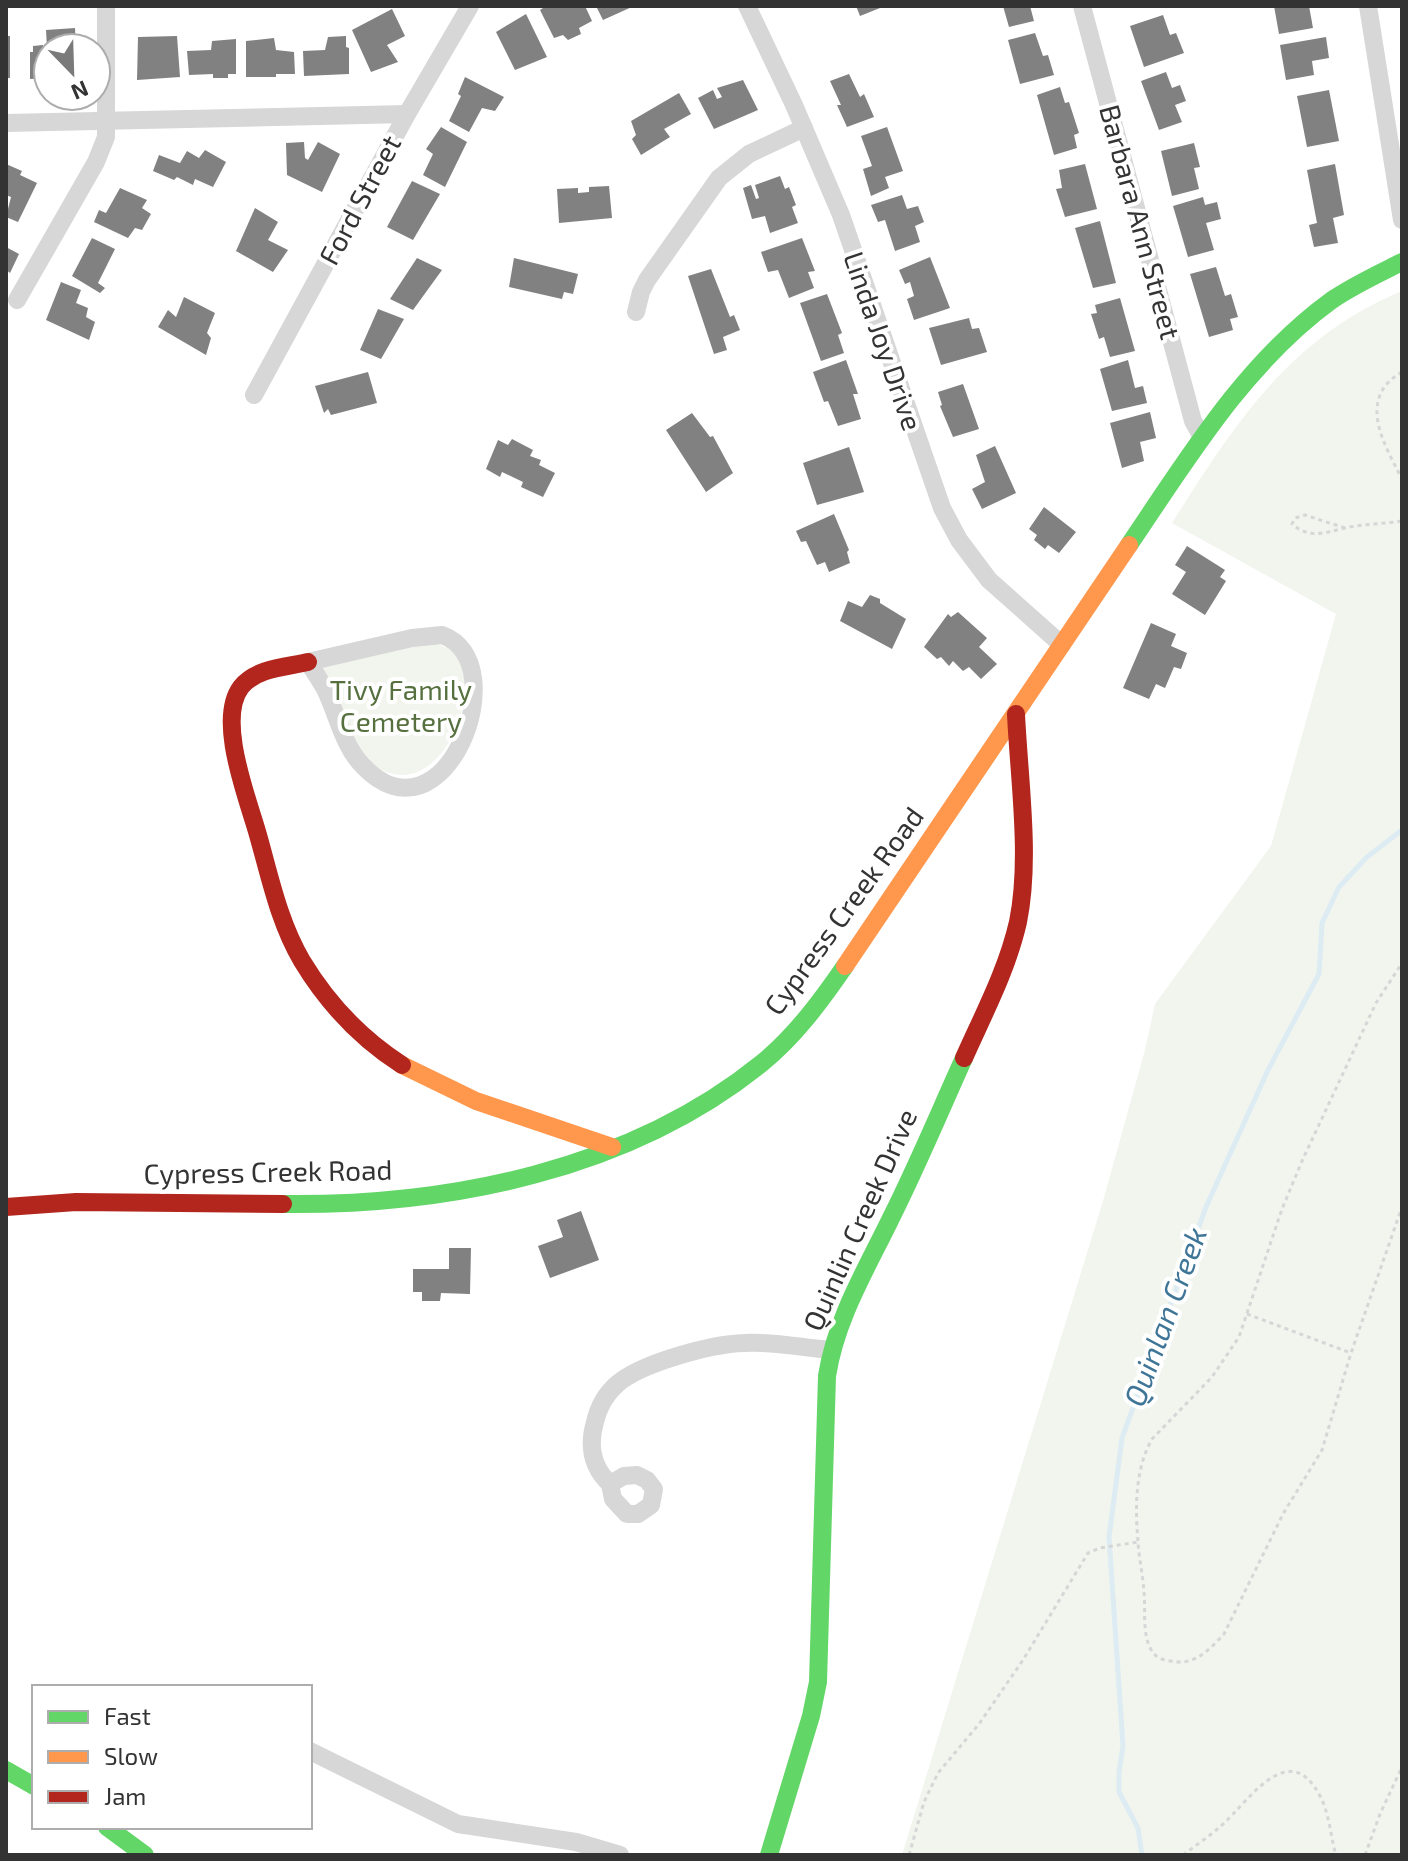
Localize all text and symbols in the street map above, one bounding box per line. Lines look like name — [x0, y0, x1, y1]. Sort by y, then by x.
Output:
north arrow — [32, 32, 112, 112]
text: N — [68, 76, 93, 106]
street label: Barbara Ann Street — [1093, 101, 1189, 343]
street label: Ford Street — [311, 129, 407, 270]
street label: Linda Joy Drive — [837, 247, 930, 435]
park label: Tivy Family Cemetery — [330, 672, 472, 738]
street label: Cypress Creek Road — [756, 800, 930, 1021]
street label: Quinlin Creek Drive — [795, 1103, 923, 1336]
street label: Cypress Creek Road — [143, 1152, 393, 1190]
water label: Quinlan Creek — [1115, 1222, 1213, 1411]
legend — [32, 1685, 312, 1829]
text: Fast — [104, 1701, 151, 1730]
text: Slow — [104, 1741, 158, 1770]
text: Jam — [104, 1781, 146, 1810]

